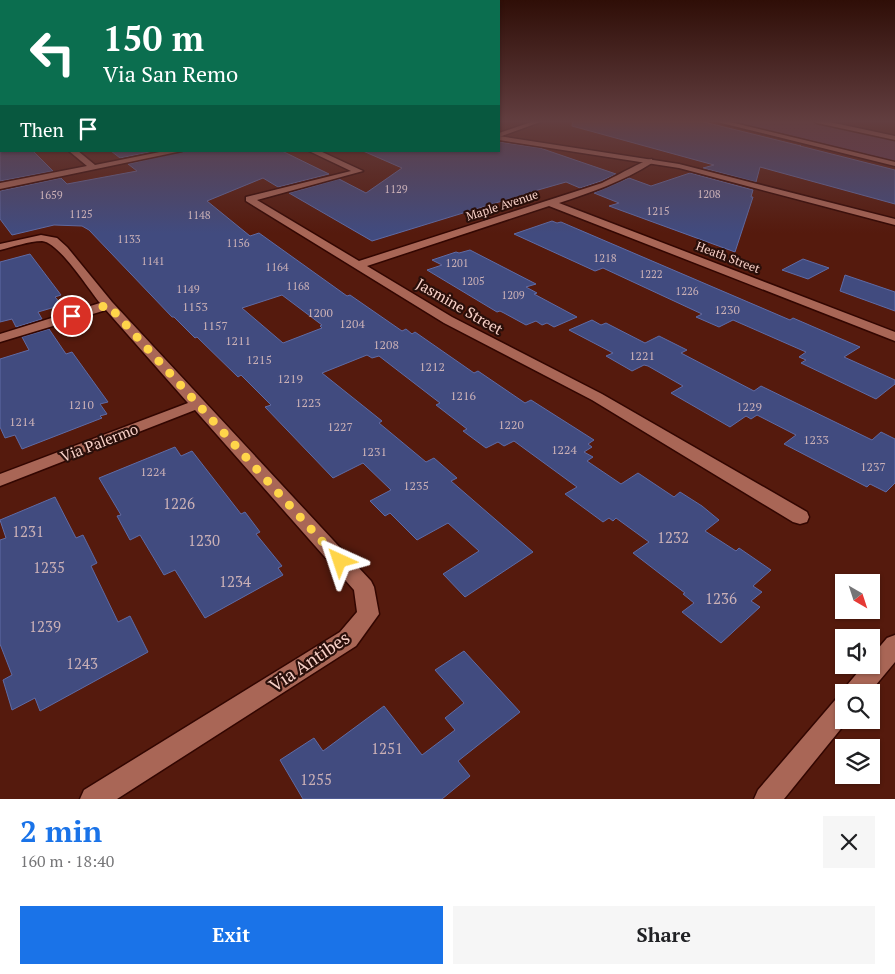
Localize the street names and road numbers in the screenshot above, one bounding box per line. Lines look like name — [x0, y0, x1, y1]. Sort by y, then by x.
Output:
street label: Maple Avenue — [464, 186, 540, 224]
street label: Heath Street — [694, 238, 763, 276]
street label: Jasmine Street — [413, 273, 507, 339]
street label: Via Palermo — [57, 418, 141, 466]
street label: Via Antibes — [264, 625, 354, 697]

